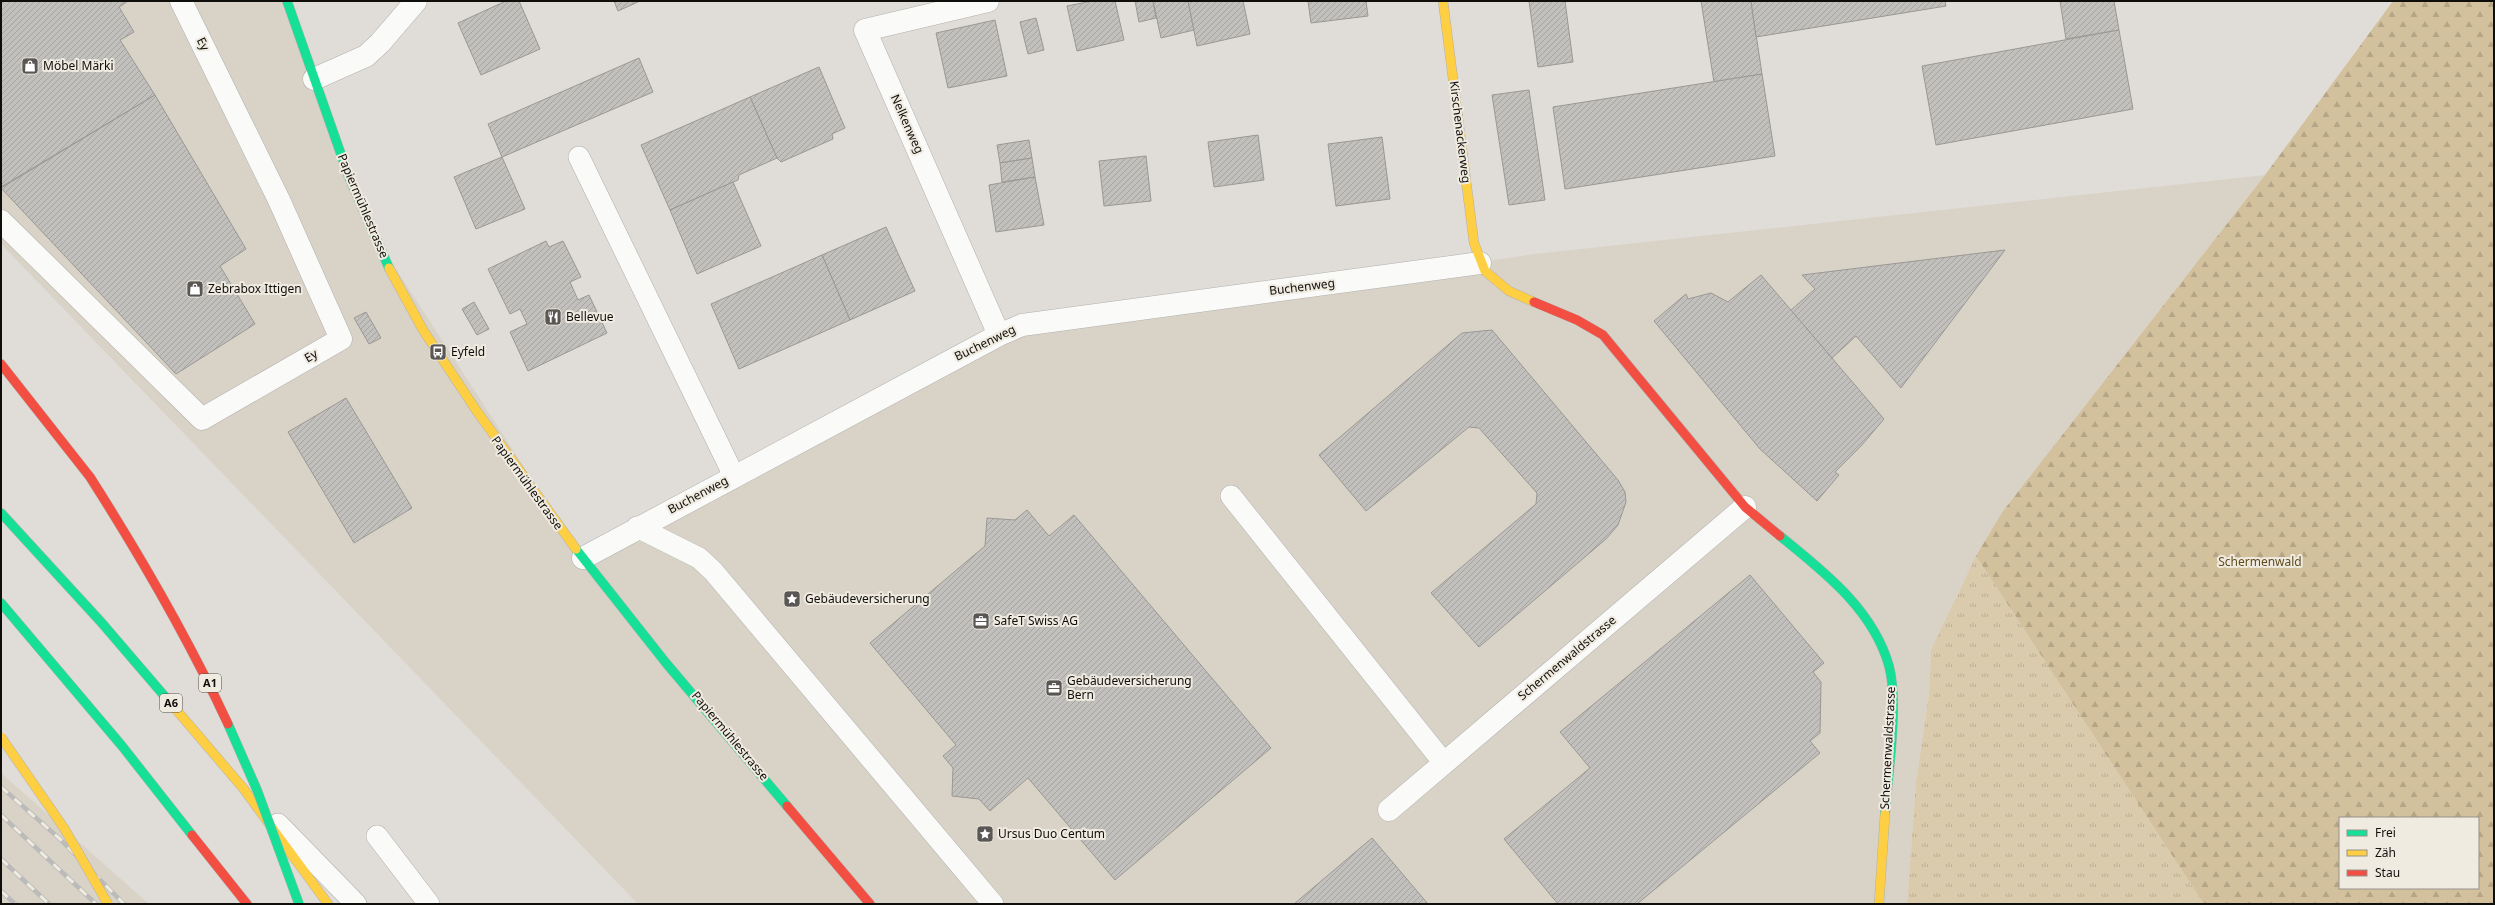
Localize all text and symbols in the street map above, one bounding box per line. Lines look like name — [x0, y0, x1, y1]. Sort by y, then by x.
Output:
street label: Ey — [193, 34, 214, 54]
shop icon: Möbel Märki — [20, 56, 40, 76]
place label: Möbel Märki — [43, 57, 114, 74]
street label: Kirschenackerweg — [1446, 80, 1475, 184]
street label: Nelkenweg — [887, 91, 928, 156]
street label: Papiermühlestrasse — [334, 151, 393, 261]
street label: Buchenweg — [1268, 274, 1336, 299]
shop icon: Zebrabox Ittigen — [185, 279, 205, 299]
place label: Zebrabox Ittigen — [208, 280, 302, 297]
restaurant icon: Bellevue — [543, 307, 563, 327]
place label: Bellevue — [566, 308, 614, 325]
street label: Buchenweg — [951, 320, 1018, 365]
bus stop icon: Eyfeld — [428, 342, 448, 362]
place label: Eyfeld — [451, 343, 485, 360]
street label: Ey — [301, 345, 321, 366]
street label: Papiermühlestrasse — [488, 432, 567, 533]
street label: Buchenweg — [665, 472, 731, 518]
park label: Schermenwald — [2218, 553, 2302, 570]
place icon: Gebäudeversicherung — [782, 589, 802, 609]
place label: Gebäudeversicherung — [805, 590, 930, 607]
office icon: SafeT Swiss AG — [971, 611, 991, 631]
street label: Schermenwaldstrasse — [1514, 611, 1620, 704]
place label: SafeT Swiss AG — [994, 612, 1078, 629]
place label: Gebäudeversicherung Bern — [1067, 672, 1192, 703]
road number: A1 — [199, 674, 221, 692]
office icon: Gebäudeversicherung Bern — [1044, 678, 1064, 698]
street label: Schermenwaldstrasse — [1876, 686, 1899, 810]
street label: Papiermühlestrasse — [688, 687, 773, 784]
road number: A6 — [160, 694, 182, 712]
legend — [2339, 817, 2479, 889]
place icon: Ursus Duo Centum — [975, 824, 995, 844]
text: Frei — [2375, 824, 2396, 841]
place label: Ursus Duo Centum — [998, 825, 1105, 842]
text: Zäh — [2375, 844, 2396, 861]
text: Stau — [2375, 864, 2400, 881]

